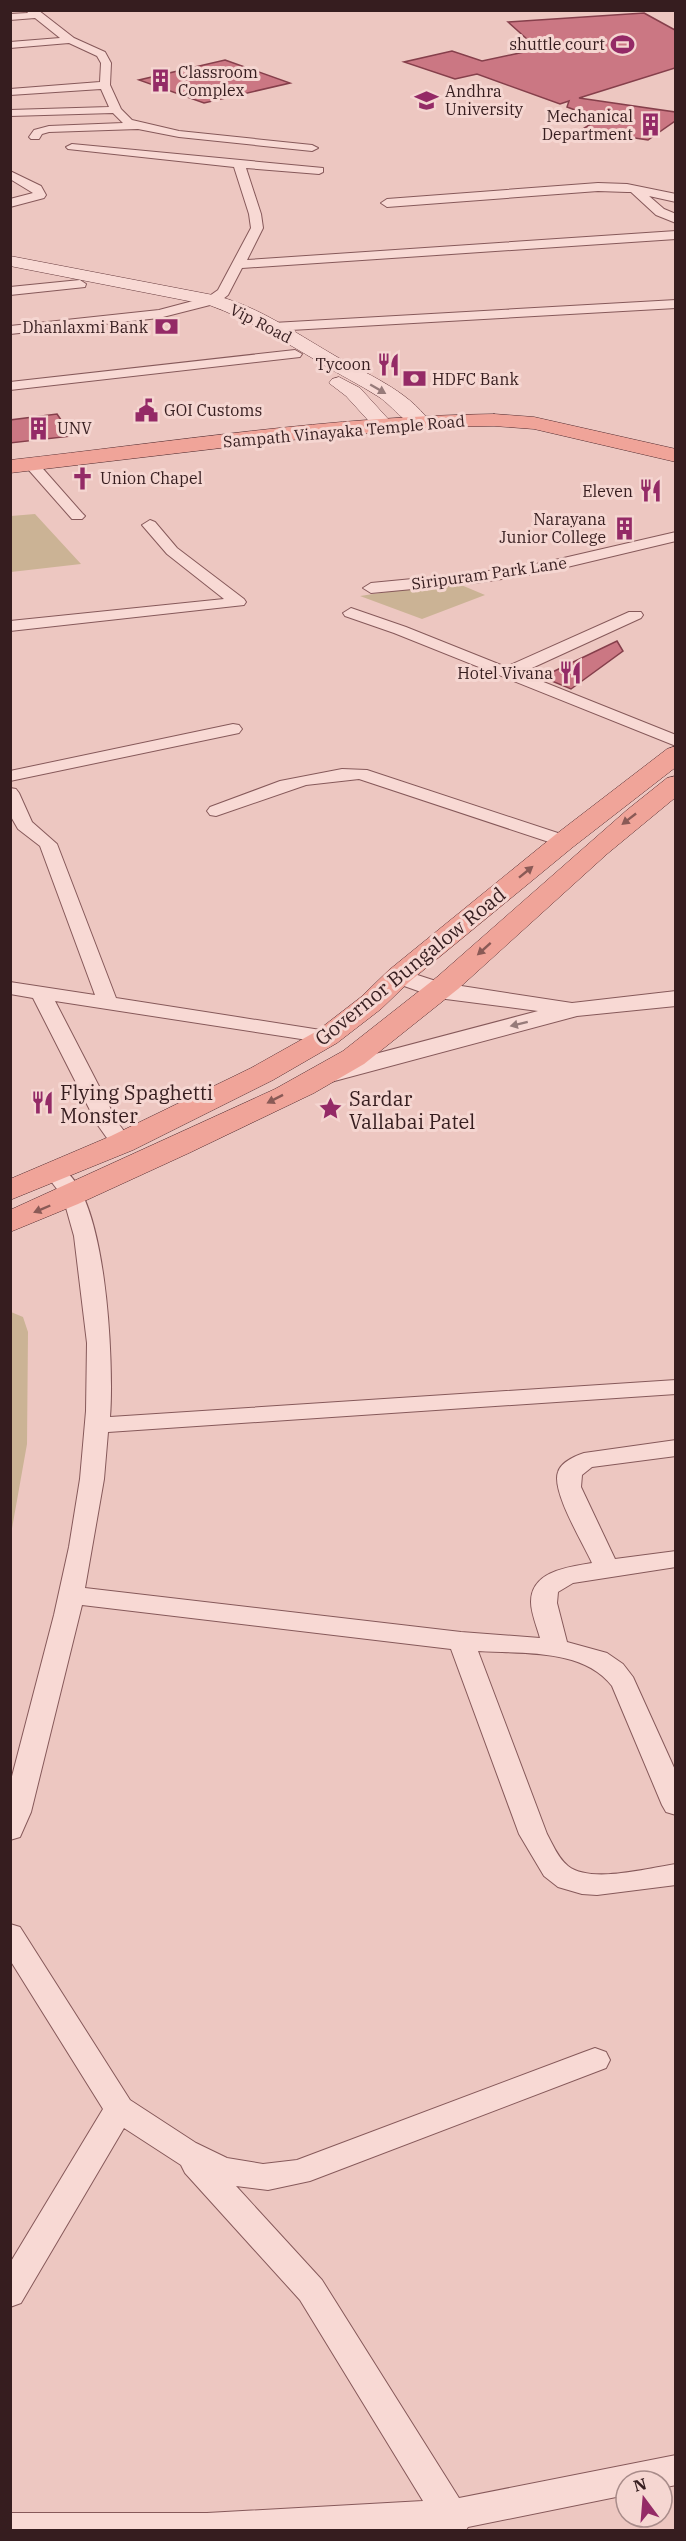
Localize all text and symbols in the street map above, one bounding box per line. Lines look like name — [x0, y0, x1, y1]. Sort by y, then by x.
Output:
sports icon: shuttle court — [610, 31, 636, 57]
place label: shuttle court — [509, 34, 605, 54]
place label: Classroom Complex — [178, 62, 258, 100]
building icon: Classroom Complex — [147, 68, 173, 94]
place label: Andhra University — [445, 81, 524, 119]
school or university icon: Andhra University — [414, 87, 440, 113]
place label: Mechanical Department — [542, 106, 633, 144]
building icon: Mechanical Department — [638, 112, 664, 138]
street label: Vip Road — [227, 299, 296, 347]
bank icon: Dhanlaxmi Bank — [153, 314, 179, 340]
place label: Dhanlaxmi Bank — [22, 317, 149, 337]
restaurant icon: Tycoon — [376, 351, 402, 377]
place label: Tycoon — [316, 354, 371, 374]
bank icon: HDFC Bank — [401, 366, 427, 392]
place label: HDFC Bank — [432, 369, 519, 389]
one-way arrow — [370, 384, 387, 394]
public building icon: GOI Customs — [133, 397, 159, 423]
place label: GOI Customs — [164, 400, 262, 420]
street label: Sampath Vinayaka Temple Road — [222, 410, 466, 452]
building icon: UNV — [26, 415, 52, 441]
place label: UNV — [57, 418, 92, 438]
church icon: Union Chapel — [69, 465, 95, 491]
place label: Union Chapel — [100, 468, 203, 488]
restaurant icon: Eleven — [638, 478, 664, 504]
place label: Eleven — [582, 481, 633, 501]
place label: Narayana Junior College — [499, 509, 606, 547]
building icon: Narayana Junior College — [611, 515, 637, 541]
street label: Siripuram Park Lane — [410, 552, 568, 594]
restaurant icon: Hotel Vivana — [558, 660, 584, 686]
place label: Hotel Vivana — [457, 663, 553, 683]
one-way arrow — [621, 813, 637, 826]
one-way arrow — [518, 866, 534, 879]
street label: Governor Bungalow Road — [309, 881, 511, 1051]
one-way arrow — [476, 942, 491, 956]
one-way arrow — [510, 1019, 528, 1029]
place label: Flying Spaghetti Monster — [60, 1079, 213, 1129]
place label: Sardar Vallabai Patel — [349, 1085, 475, 1135]
restaurant icon: Flying Spaghetti Monster — [29, 1090, 55, 1116]
one-way arrow — [267, 1094, 284, 1104]
place icon: Sardar Vallabai Patel — [318, 1096, 344, 1122]
one-way arrow — [33, 1204, 50, 1213]
north arrow — [614, 2469, 674, 2529]
text: N — [631, 2473, 649, 2496]

